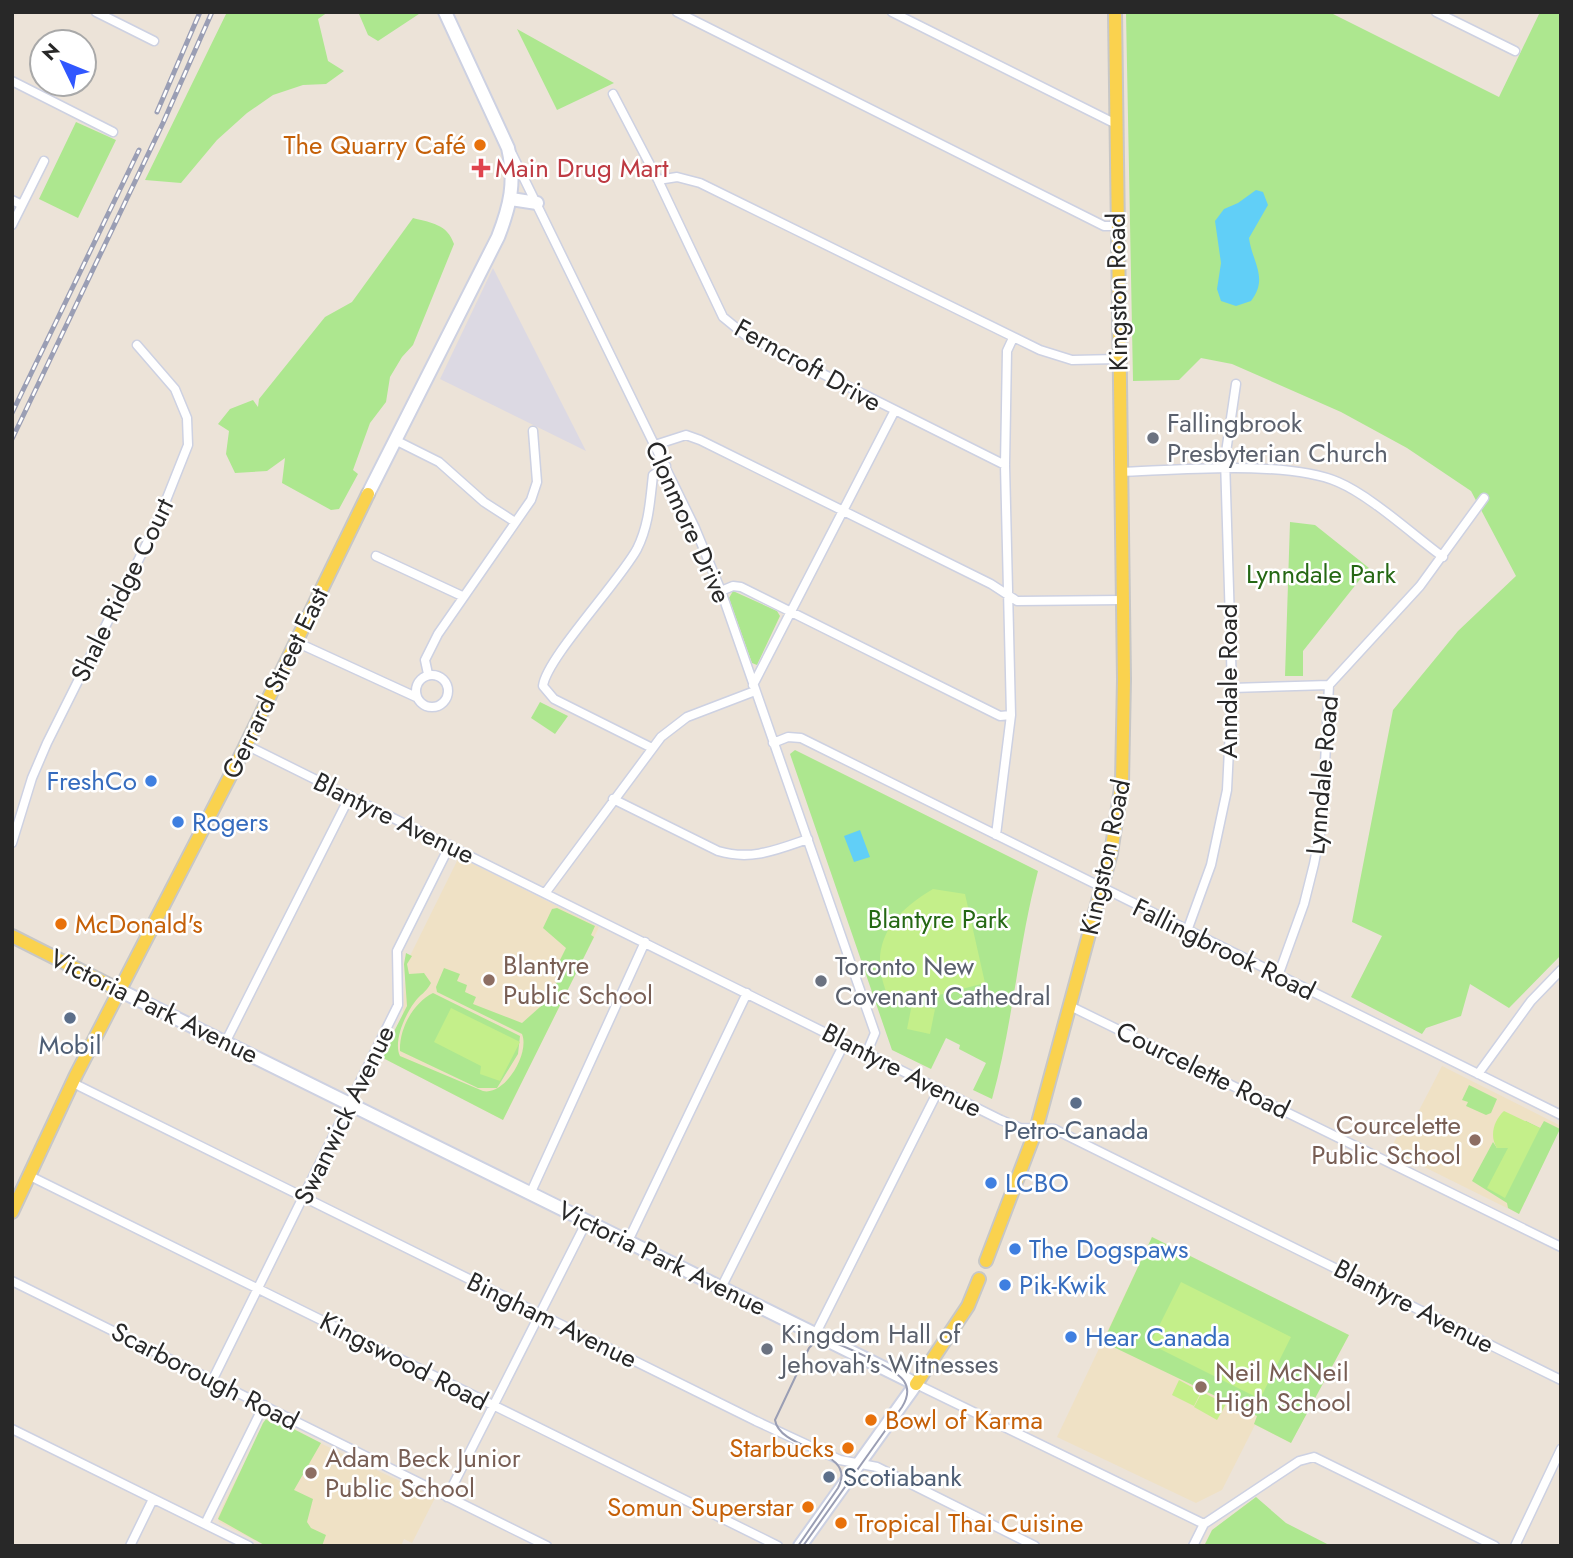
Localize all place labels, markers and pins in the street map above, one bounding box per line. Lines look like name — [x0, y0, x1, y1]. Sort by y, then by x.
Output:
place label: The Quarry Café — [283, 126, 466, 164]
marker: The Quarry Café — [472, 137, 488, 153]
place label: Main Drug Mart — [495, 149, 669, 187]
marker: Main Drug Mart — [473, 160, 489, 176]
place label: Fallingbrook Presbyterian Church — [1167, 404, 1388, 472]
marker: Fallingbrook Presbyterian Church — [1145, 430, 1161, 446]
place label: FreshCo — [46, 762, 137, 800]
marker: FreshCo — [143, 773, 159, 789]
place label: Rogers — [192, 803, 268, 841]
marker: Rogers — [170, 814, 186, 830]
place label: McDonald's — [75, 905, 203, 943]
marker: McDonald's — [53, 916, 69, 932]
place label: Blantyre Public School — [503, 946, 653, 1014]
place label: Toronto New Covenant Cathedral — [835, 947, 1051, 1015]
marker: Blantyre Public School — [481, 972, 497, 988]
marker: Toronto New Covenant Cathedral — [813, 973, 829, 989]
marker: Mobil — [62, 1010, 78, 1026]
place label: Mobil — [39, 1026, 101, 1064]
marker: Petro-Canada — [1068, 1095, 1084, 1111]
place label: Courcelette Public School — [1311, 1106, 1461, 1174]
place label: Petro-Canada — [1003, 1111, 1149, 1149]
marker: Courcelette Public School — [1467, 1132, 1483, 1148]
place label: LCBO — [1005, 1164, 1069, 1202]
marker: LCBO — [983, 1175, 999, 1191]
place label: The Dogspaws — [1029, 1230, 1188, 1268]
marker: The Dogspaws — [1007, 1241, 1023, 1257]
place label: Pik-Kwik — [1019, 1266, 1107, 1304]
marker: Pik-Kwik — [997, 1277, 1013, 1293]
place label: Kingdom Hall of Jehovah's Witnesses — [778, 1315, 999, 1383]
place label: Hear Canada — [1085, 1318, 1230, 1356]
marker: Hear Canada — [1063, 1329, 1079, 1345]
marker: Kingdom Hall of Jehovah's Witnesses — [759, 1341, 775, 1357]
place label: Neil McNeil High School — [1215, 1353, 1351, 1421]
marker: Neil McNeil High School — [1193, 1379, 1209, 1395]
place label: Bowl of Karma — [885, 1401, 1043, 1439]
marker: Bowl of Karma — [863, 1412, 879, 1428]
place label: Starbucks — [729, 1429, 834, 1467]
place label: Adam Beck Junior Public School — [325, 1439, 521, 1507]
marker: Starbucks — [840, 1440, 856, 1456]
place label: Scotiabank — [843, 1458, 962, 1496]
marker: Adam Beck Junior Public School — [303, 1465, 319, 1481]
marker: Scotiabank — [821, 1469, 837, 1485]
place label: Somun Superstar — [607, 1488, 794, 1526]
marker: Somun Superstar — [800, 1499, 816, 1515]
place label: Tropical Thai Cuisine — [855, 1504, 1083, 1542]
marker: Tropical Thai Cuisine — [833, 1515, 849, 1531]

